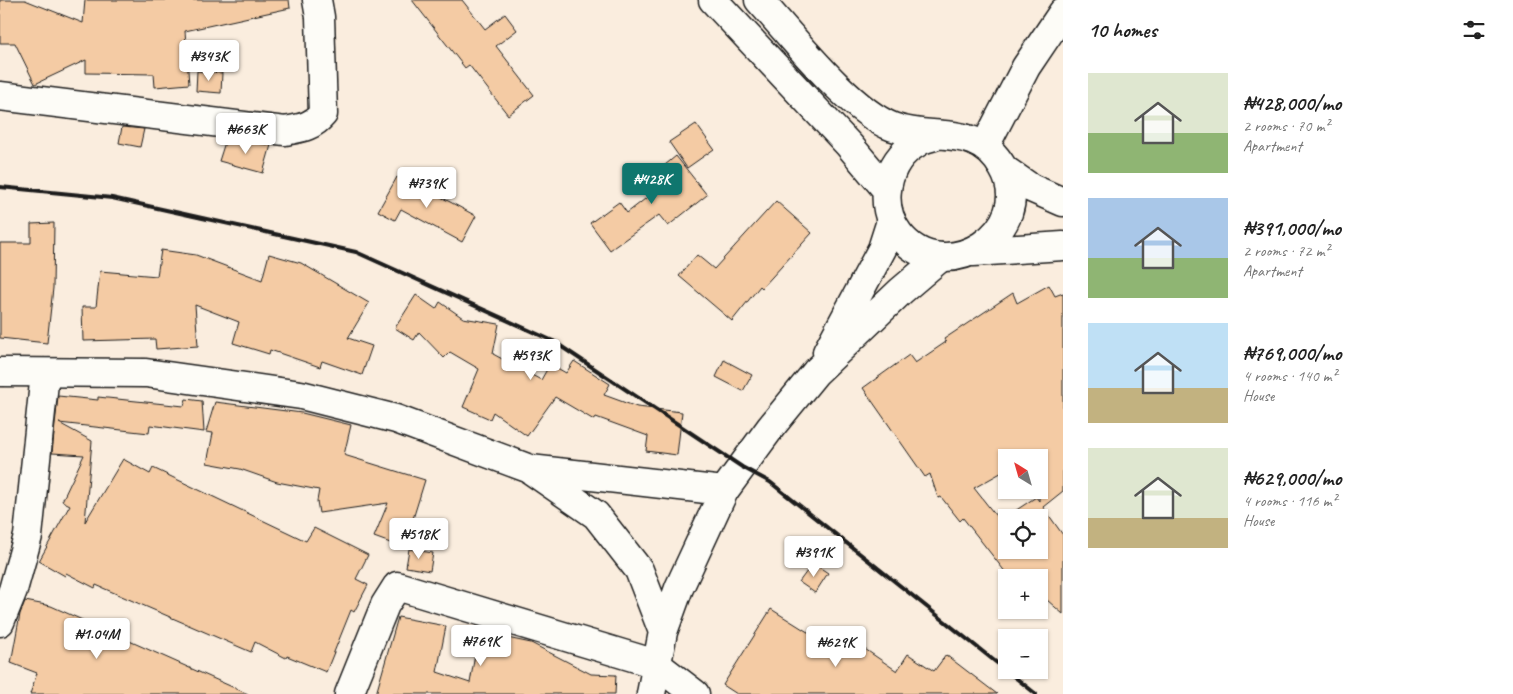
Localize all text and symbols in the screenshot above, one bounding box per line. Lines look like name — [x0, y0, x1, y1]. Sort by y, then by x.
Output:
icon: filters — [1460, 16, 1488, 44]
text: 10 homes — [1088, 17, 1157, 43]
pin: ₦343K — [174, 39, 244, 82]
text: ₦343K — [190, 46, 228, 66]
text: ₦428,000/mo — [1243, 90, 1341, 116]
icon: home — [1128, 93, 1188, 153]
pin: ₦663K — [211, 112, 281, 155]
text: 2 rooms · 70 m² — [1243, 116, 1329, 136]
text: ₦663K — [227, 119, 265, 139]
text: Apartment — [1243, 136, 1302, 156]
pin: ₦428K — [617, 162, 687, 205]
pin: ₦739K — [392, 166, 462, 209]
text: ₦428K — [633, 169, 671, 189]
text: ₦739K — [408, 173, 446, 193]
text: ₦391,000/mo — [1243, 215, 1341, 241]
icon: home — [1128, 218, 1188, 278]
text: 2 rooms · 72 m² — [1243, 241, 1329, 261]
text: Apartment — [1243, 261, 1302, 281]
pin: ₦593K — [496, 338, 566, 381]
text: ₦769,000/mo — [1243, 340, 1341, 366]
icon: home — [1128, 343, 1188, 403]
text: ₦593K — [512, 345, 550, 365]
text: 4 rooms · 140 m² — [1243, 366, 1337, 386]
text: House — [1243, 386, 1274, 406]
north arrow — [998, 449, 1048, 499]
map controls — [998, 449, 1048, 679]
text: ₦629,000/mo — [1243, 465, 1341, 491]
icon: home — [1128, 468, 1188, 528]
text: 4 rooms · 116 m² — [1243, 491, 1337, 511]
button: locate — [998, 509, 1048, 559]
text: House — [1243, 511, 1274, 531]
pin: ₦518K — [384, 518, 454, 560]
text: ₦518K — [400, 524, 438, 544]
pin: ₦391K — [779, 536, 849, 578]
text: ₦391K — [795, 542, 833, 562]
button: + — [998, 569, 1048, 619]
pin: ₦1.04M — [56, 618, 138, 660]
text: ₦1.04M — [75, 624, 119, 644]
pin: ₦769K — [446, 624, 516, 667]
pin: ₦629K — [801, 626, 871, 668]
button: − — [998, 629, 1048, 679]
text: ₦769K — [462, 631, 500, 651]
text: ₦629K — [817, 632, 855, 652]

